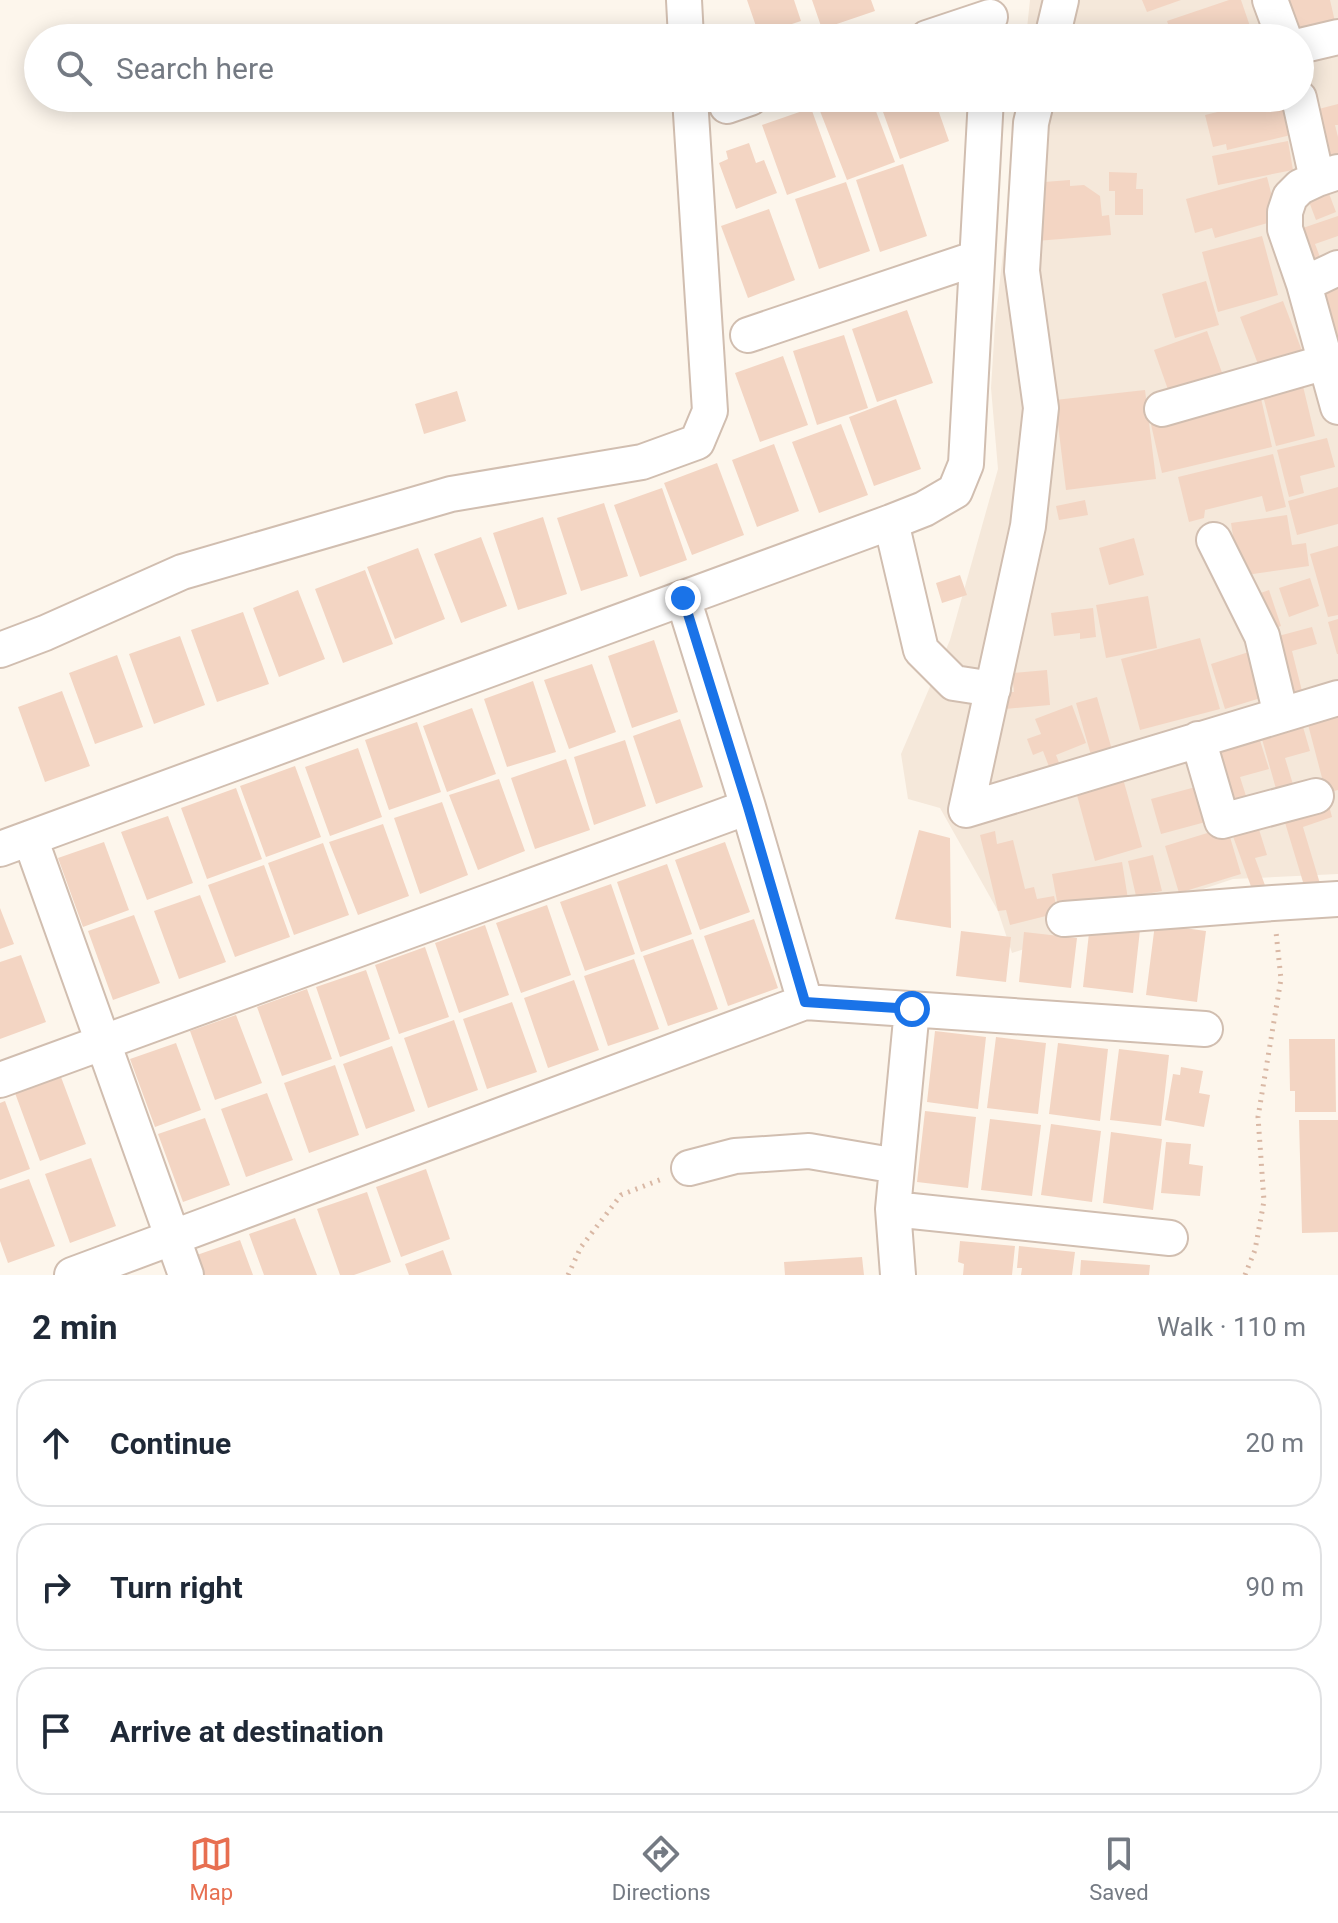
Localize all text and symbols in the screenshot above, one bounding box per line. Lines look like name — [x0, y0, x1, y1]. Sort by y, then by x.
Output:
search box — [24, 24, 1314, 112]
icon: search — [52, 46, 96, 90]
text: Search here — [116, 51, 274, 86]
route end — [665, 580, 701, 616]
route start — [894, 991, 930, 1027]
text: 2 min — [32, 1307, 117, 1347]
text: Walk · 110 m — [1157, 1312, 1306, 1342]
icon: ahead — [34, 1421, 78, 1465]
text: Continue — [110, 1426, 231, 1461]
text: 20 m — [1246, 1428, 1304, 1458]
icon: right — [34, 1565, 78, 1609]
text: Turn right — [110, 1570, 243, 1605]
text: 90 m — [1246, 1572, 1304, 1602]
icon: arrive — [34, 1709, 78, 1753]
text: Arrive at destination — [110, 1714, 384, 1749]
tab: Map — [189, 1832, 233, 1905]
tab: Directions — [612, 1832, 711, 1905]
tab: Saved — [1089, 1832, 1149, 1905]

